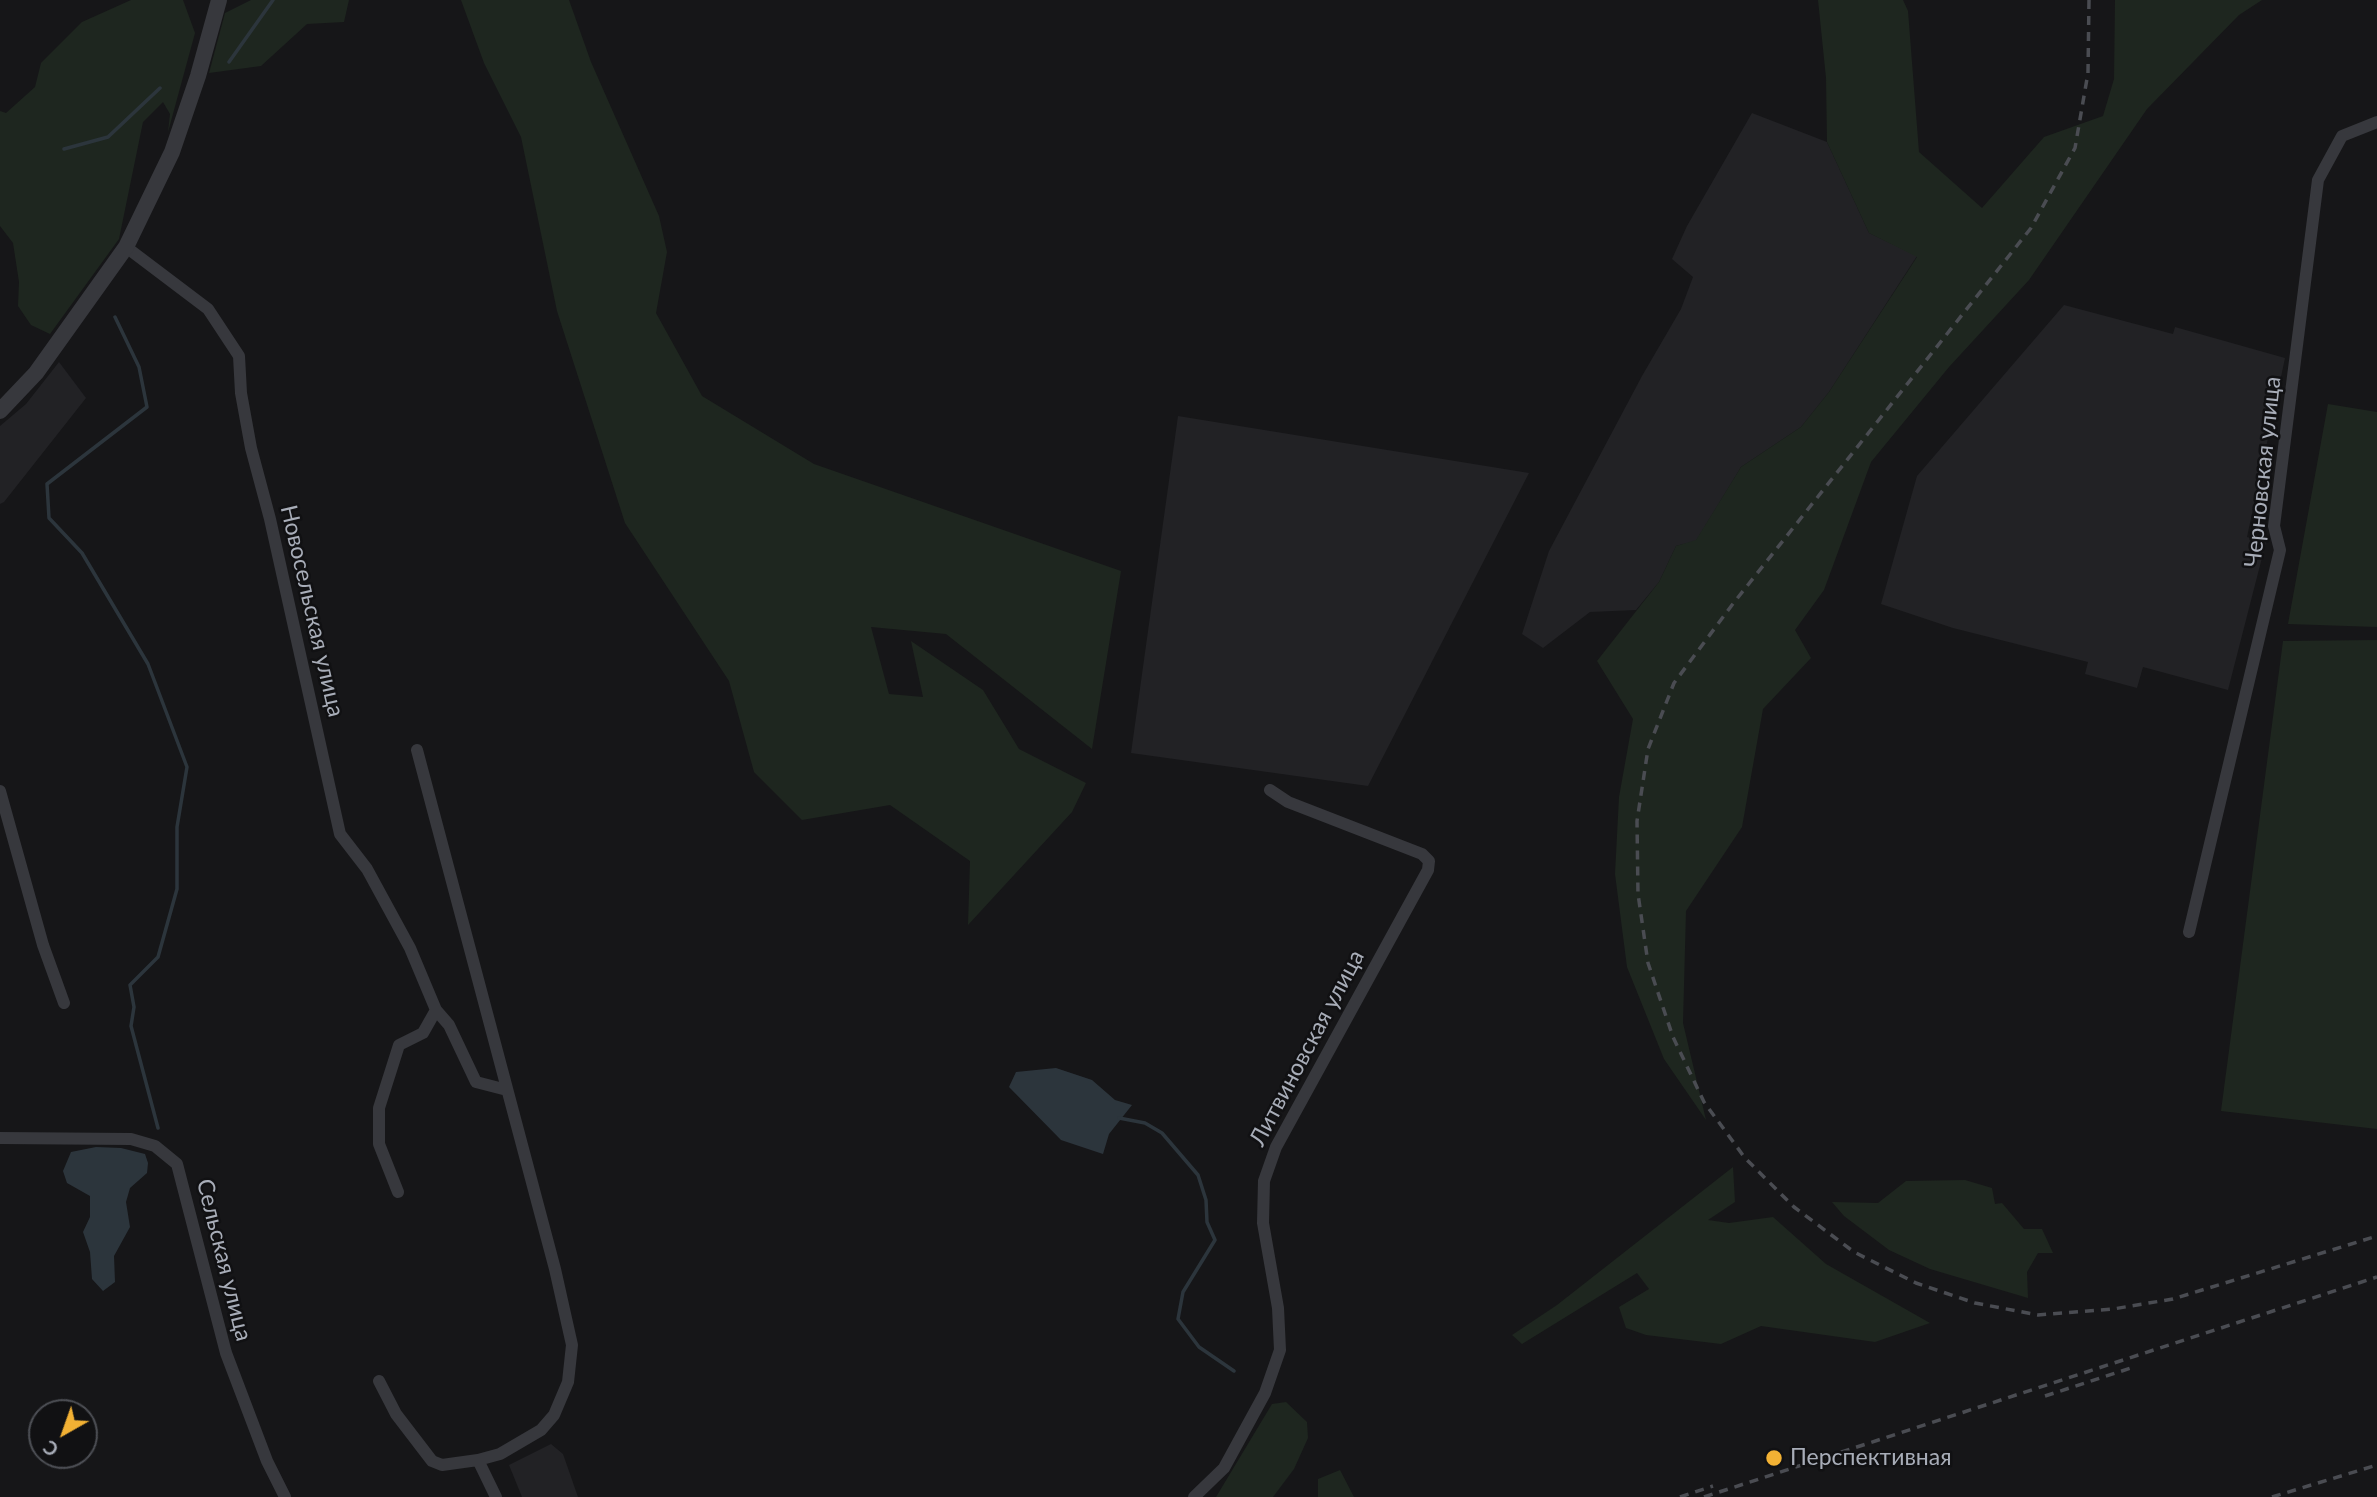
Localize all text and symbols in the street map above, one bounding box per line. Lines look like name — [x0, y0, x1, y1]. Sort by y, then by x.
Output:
street label: Черновская улица — [2239, 375, 2287, 569]
street label: Новосельская улица — [274, 502, 350, 720]
street label: Литвиновская улица — [1244, 945, 1370, 1151]
street label: Сельская улица — [191, 1176, 257, 1344]
north arrow — [28, 1399, 98, 1469]
text: С — [38, 1436, 63, 1462]
place label: Перспективная — [1790, 1444, 1952, 1472]
marker: Перспективная — [1764, 1448, 1784, 1468]

